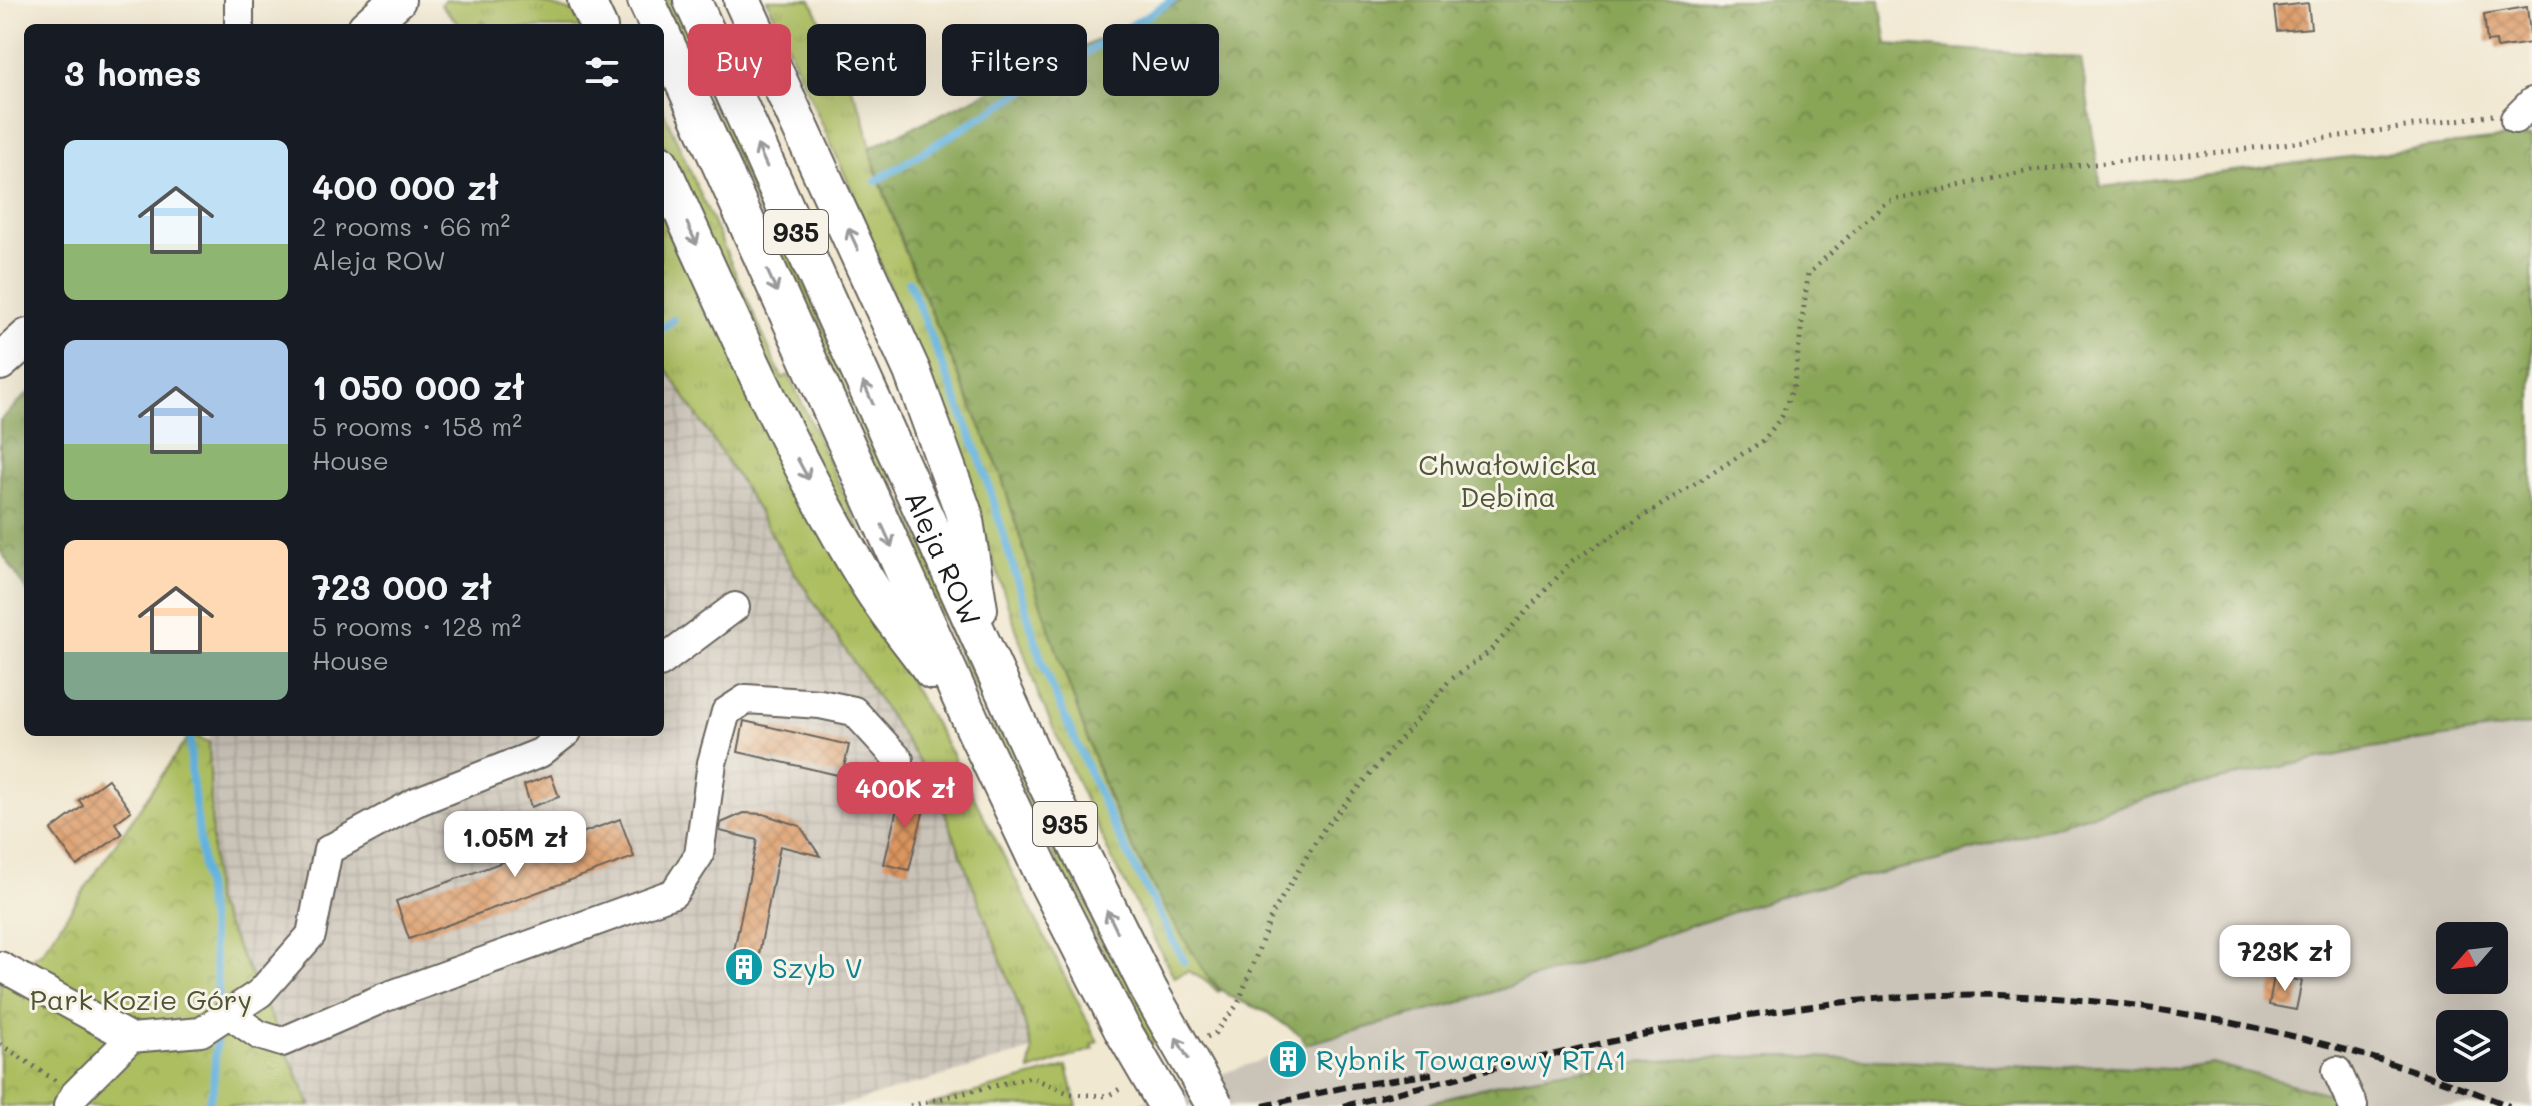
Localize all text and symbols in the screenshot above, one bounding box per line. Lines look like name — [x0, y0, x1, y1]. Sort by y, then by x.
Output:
chip: Buy — [688, 24, 791, 96]
chip: Rent — [807, 24, 926, 96]
chip: Filters — [942, 24, 1087, 96]
chip: New — [1103, 24, 1219, 96]
text: 3 homes — [64, 50, 201, 95]
icon: filters — [580, 50, 624, 94]
one-way arrow — [754, 144, 769, 168]
text: 400 000 zł — [312, 164, 499, 209]
icon: home — [128, 172, 224, 268]
text: 2 rooms · 66 m² — [312, 209, 510, 243]
road number: 935 — [764, 210, 828, 254]
one-way arrow — [686, 221, 701, 246]
one-way arrow — [845, 227, 860, 251]
text: Aleja ROW — [312, 243, 446, 277]
one-way arrow — [765, 268, 780, 292]
text: 1 050 000 zł — [312, 364, 524, 409]
icon: home — [128, 372, 224, 468]
one-way arrow — [860, 382, 875, 406]
text: 5 rooms · 158 m² — [312, 409, 522, 443]
text: House — [312, 443, 389, 477]
park label: Chwałowicka Dębina — [1418, 446, 1598, 514]
one-way arrow — [796, 457, 812, 480]
street label: Aleja ROW — [898, 485, 990, 631]
one-way arrow — [880, 524, 895, 548]
text: 723 000 zł — [312, 564, 492, 609]
icon: home — [128, 572, 224, 668]
text: 5 rooms · 128 m² — [312, 609, 521, 643]
text: House — [312, 643, 389, 677]
pin: 400K zł — [831, 762, 979, 830]
text: 400K zł — [855, 771, 955, 805]
road number: 935 — [1033, 802, 1097, 846]
pin: 1.05M zł — [432, 811, 598, 879]
text: 1.05M zł — [462, 820, 568, 854]
one-way arrow — [1104, 910, 1119, 934]
north arrow — [2436, 922, 2508, 994]
map controls — [2436, 922, 2508, 1082]
pin: 723K zł — [2211, 925, 2359, 993]
text: 723K zł — [2237, 934, 2333, 968]
building icon: Szyb V — [723, 946, 765, 988]
place label: Szyb V — [772, 949, 863, 985]
park label: Park Kozie Góry — [30, 981, 252, 1017]
button: layers — [2436, 1010, 2508, 1082]
one-way arrow — [1174, 1037, 1190, 1060]
building icon: Rybnik Towarowy RTA1 — [1267, 1038, 1309, 1080]
place label: Rybnik Towarowy RTA1 — [1316, 1041, 1627, 1077]

